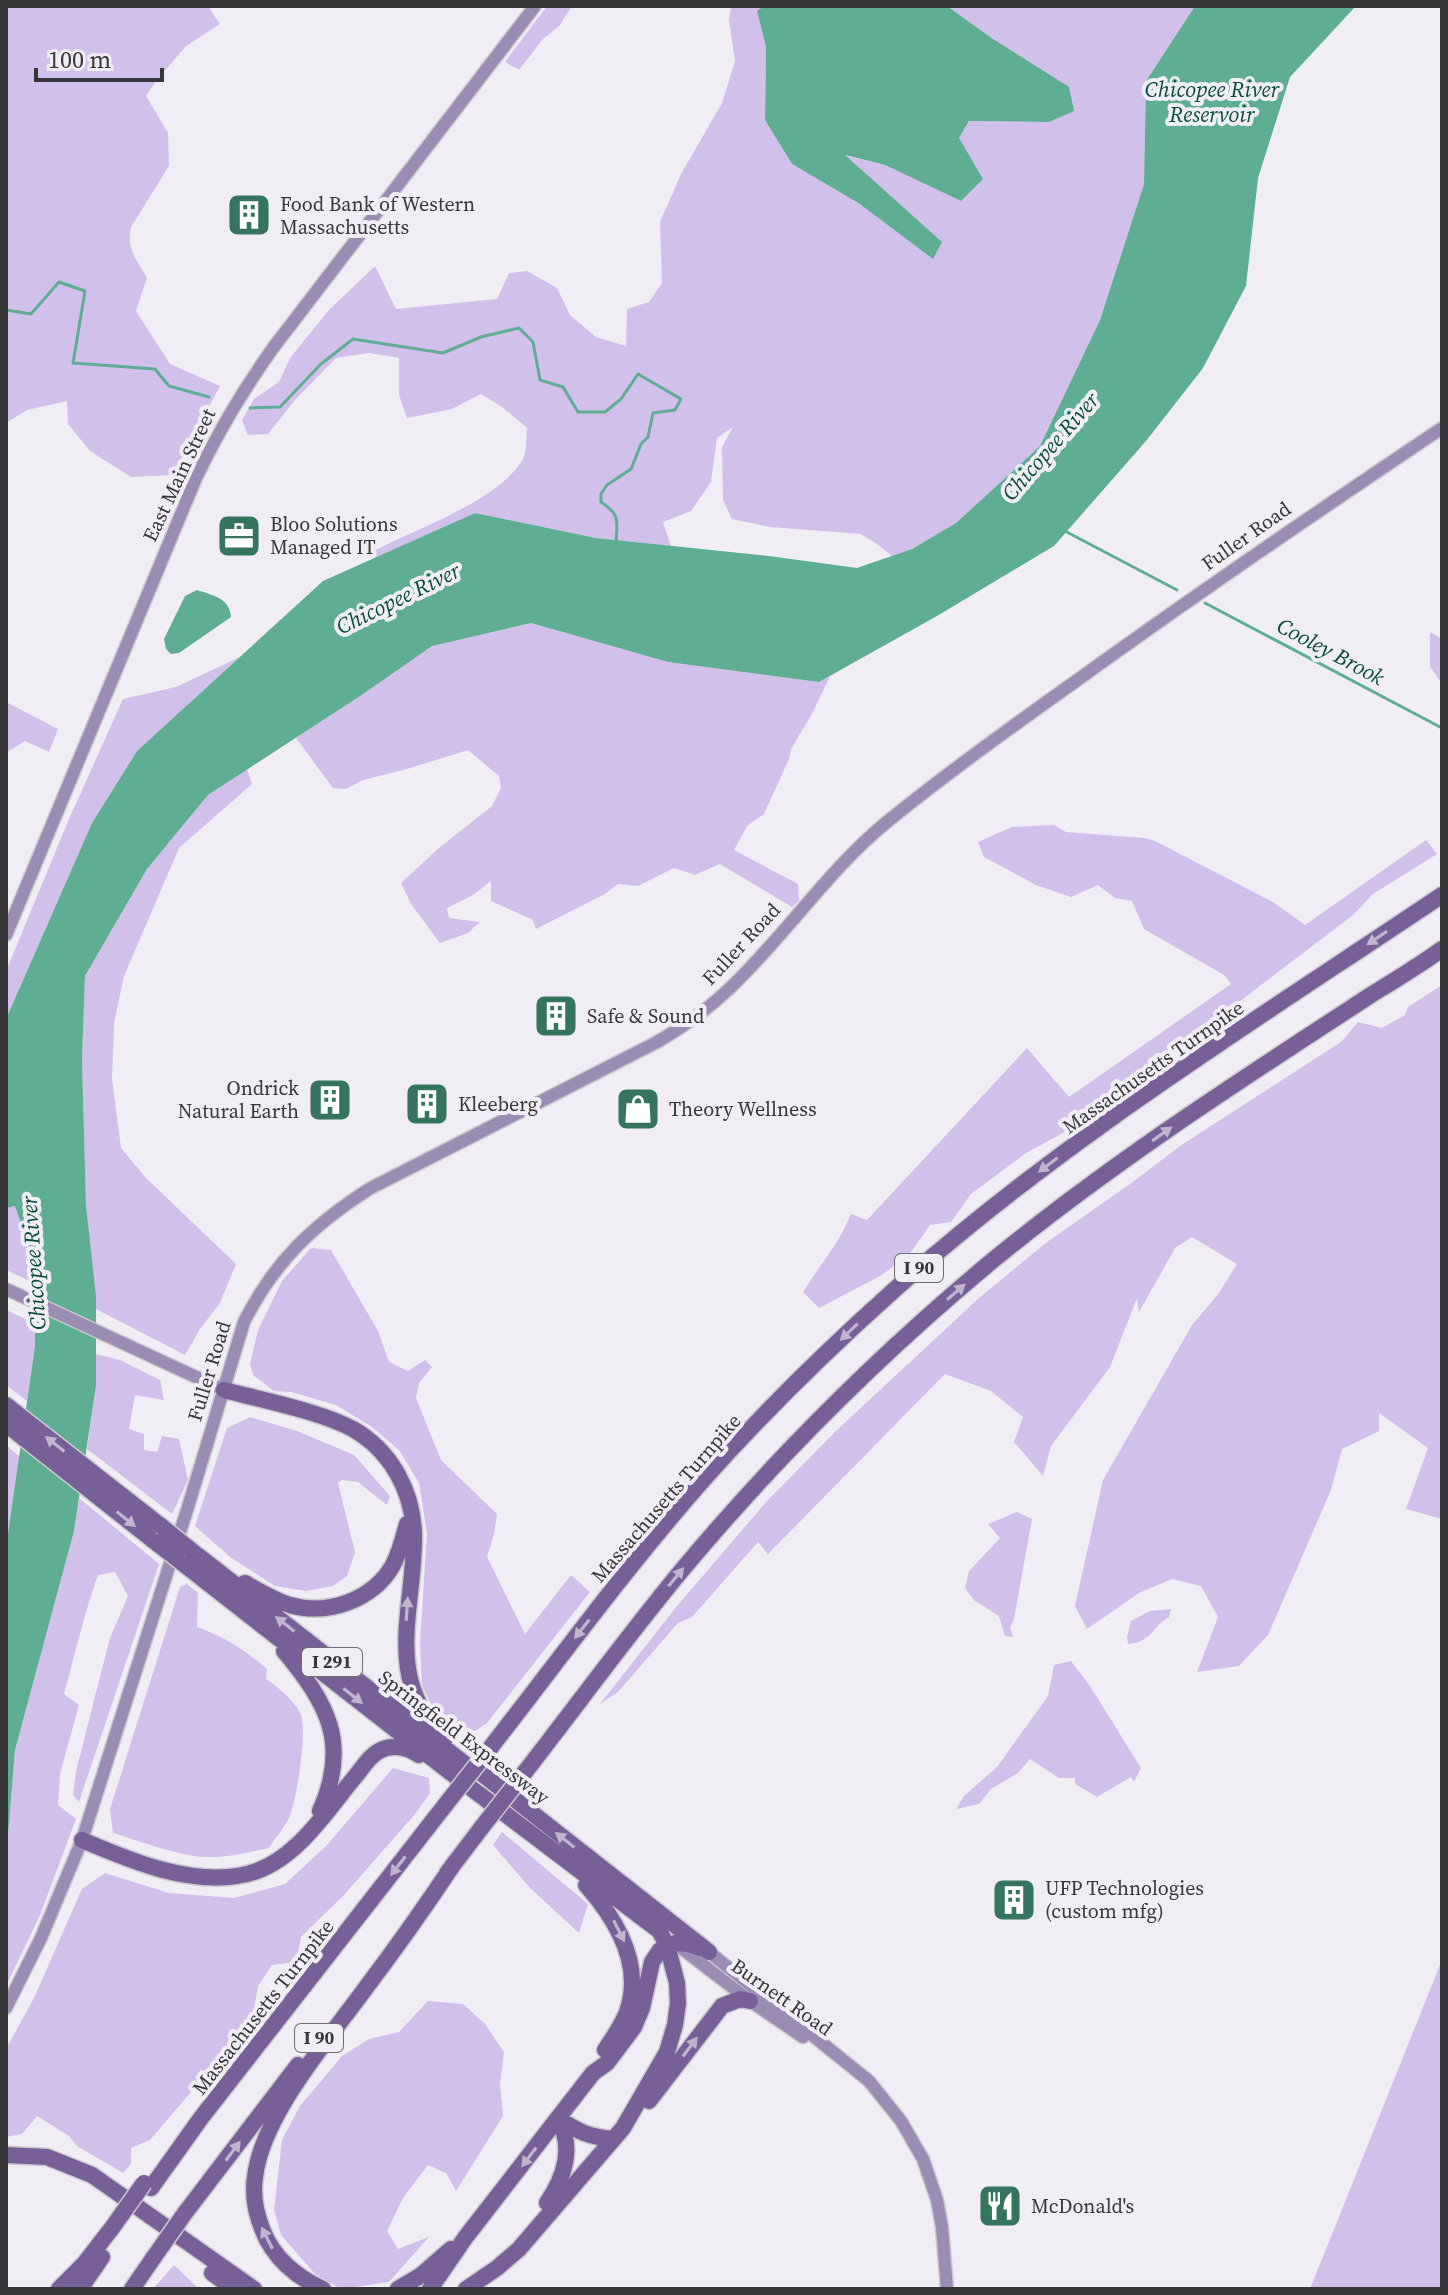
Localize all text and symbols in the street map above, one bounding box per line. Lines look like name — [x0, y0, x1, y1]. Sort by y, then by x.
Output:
scale bar — [36, 32, 162, 82]
text: 100 m — [48, 43, 111, 76]
water label: Chicopee River Reservoir — [1145, 74, 1280, 129]
place label: Food Bank of Western Massachusetts — [280, 190, 475, 241]
building icon: Food Bank of Western Massachusetts — [225, 191, 273, 239]
water label: Chicopee River — [995, 385, 1106, 507]
street label: East Main Street — [136, 403, 222, 546]
street label: Fuller Road — [1196, 495, 1297, 577]
place label: Bloo Solutions Managed IT — [270, 510, 398, 561]
office icon: Bloo Solutions Managed IT — [215, 512, 263, 560]
water label: Chicopee River — [331, 555, 466, 641]
water label: Cooley Brook — [1272, 610, 1391, 692]
street label: Fuller Road — [696, 896, 787, 991]
one-way arrow — [1367, 931, 1388, 946]
building icon: Safe & Sound — [532, 992, 580, 1040]
street label: Massachusetts Turnpike — [1057, 994, 1249, 1140]
place label: Safe & Sound — [587, 1002, 705, 1030]
place label: Ondrick Natural Earth — [178, 1074, 299, 1125]
building icon: Ondrick Natural Earth — [306, 1076, 354, 1124]
building icon: Kleeberg — [403, 1080, 451, 1128]
shop icon: Theory Wellness — [614, 1085, 662, 1133]
place label: Kleeberg — [458, 1090, 538, 1118]
place label: Theory Wellness — [669, 1095, 817, 1123]
one-way arrow — [1152, 1127, 1173, 1142]
one-way arrow — [1037, 1156, 1058, 1172]
water label: Chicopee River — [13, 1194, 53, 1331]
road number: I 90 — [895, 1254, 943, 1282]
one-way arrow — [946, 1284, 966, 1301]
street label: Fuller Road — [180, 1317, 238, 1425]
one-way arrow — [840, 1322, 859, 1341]
street label: Massachusetts Turnpike — [585, 1408, 747, 1588]
one-way arrow — [45, 1436, 65, 1452]
one-way arrow — [116, 1510, 136, 1527]
one-way arrow — [668, 1567, 685, 1588]
one-way arrow — [401, 1596, 414, 1621]
one-way arrow — [275, 1617, 295, 1633]
one-way arrow — [574, 1619, 590, 1639]
road number: I 291 — [302, 1648, 362, 1676]
street label: Springfield Expressway — [373, 1663, 556, 1811]
one-way arrow — [343, 1688, 363, 1704]
one-way arrow — [555, 1832, 575, 1848]
one-way arrow — [391, 1856, 407, 1876]
place label: UFP Technologies (custom mfg) — [1045, 1874, 1204, 1925]
building icon: UFP Technologies (custom mfg) — [990, 1876, 1038, 1924]
street label: Massachusetts Turnpike — [186, 1914, 340, 2100]
one-way arrow — [612, 1919, 625, 1942]
street label: Burnett Road — [726, 1952, 839, 2043]
road number: I 90 — [295, 2024, 343, 2052]
one-way arrow — [682, 2037, 698, 2057]
one-way arrow — [224, 2141, 240, 2161]
one-way arrow — [521, 2147, 537, 2167]
restaurant icon: McDonald's — [976, 2182, 1024, 2230]
place label: McDonald's — [1031, 2192, 1134, 2220]
one-way arrow — [260, 2226, 273, 2249]

